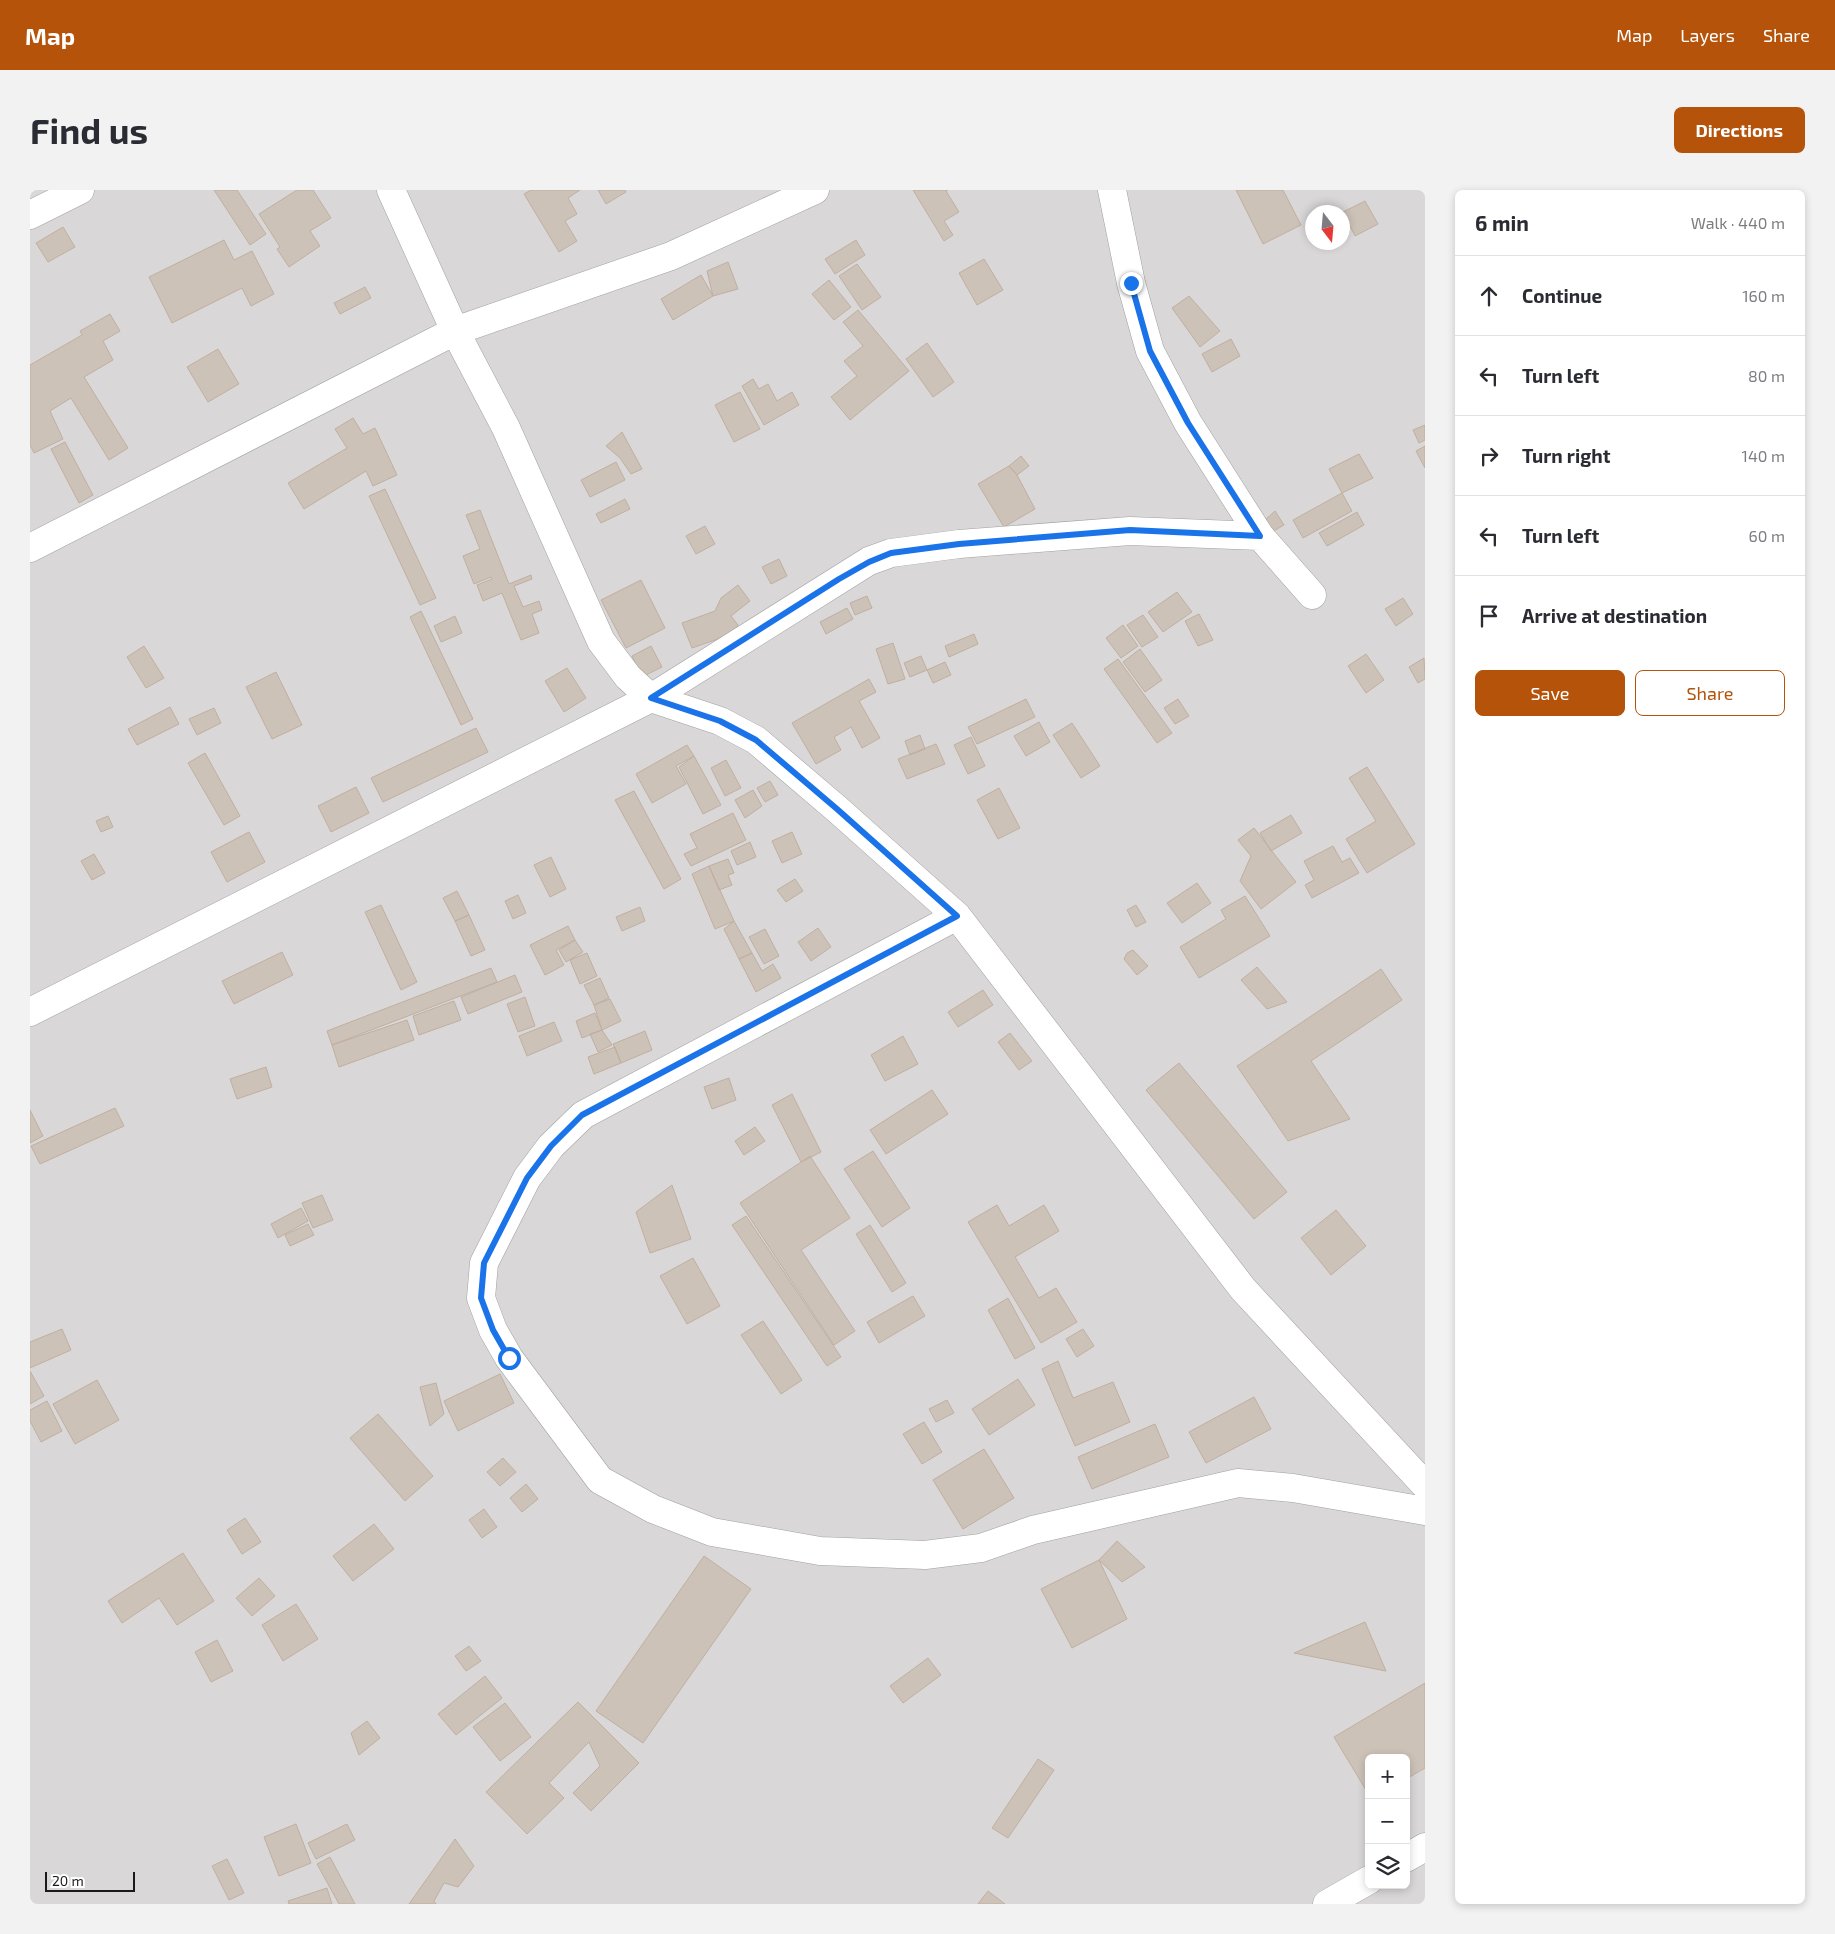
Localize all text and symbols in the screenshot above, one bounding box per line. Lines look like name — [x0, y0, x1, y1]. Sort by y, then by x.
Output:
text: Map — [25, 21, 75, 50]
text: Map — [1616, 24, 1652, 46]
text: Layers — [1680, 24, 1735, 46]
text: Share — [1763, 24, 1810, 46]
button: Directions — [1674, 107, 1805, 153]
text: Find us — [30, 109, 148, 151]
north arrow — [1305, 205, 1350, 250]
text: 6 min — [1475, 210, 1529, 235]
text: Walk · 440 m — [1691, 213, 1785, 232]
route end — [1120, 272, 1143, 295]
icon: ahead — [1475, 282, 1503, 310]
text: Continue — [1522, 284, 1602, 307]
text: 160 m — [1742, 286, 1785, 305]
icon: left — [1475, 362, 1503, 390]
text: Turn left — [1522, 364, 1599, 387]
text: 80 m — [1748, 366, 1785, 385]
icon: right — [1475, 442, 1503, 470]
text: Turn right — [1522, 444, 1610, 467]
text: 140 m — [1742, 446, 1785, 465]
icon: left — [1475, 522, 1503, 550]
text: Turn left — [1522, 524, 1599, 547]
text: 60 m — [1749, 526, 1785, 545]
icon: arrive — [1475, 602, 1503, 630]
text: Arrive at destination — [1522, 604, 1707, 627]
button: Save — [1475, 670, 1625, 716]
button: Share — [1635, 670, 1785, 716]
route start — [498, 1347, 521, 1370]
map controls — [1365, 1754, 1410, 1889]
button: + — [1365, 1754, 1410, 1799]
button: − — [1365, 1799, 1410, 1844]
button: layers — [1365, 1844, 1410, 1889]
scale bar — [45, 1869, 135, 1892]
text: 20 m — [52, 1872, 84, 1889]

